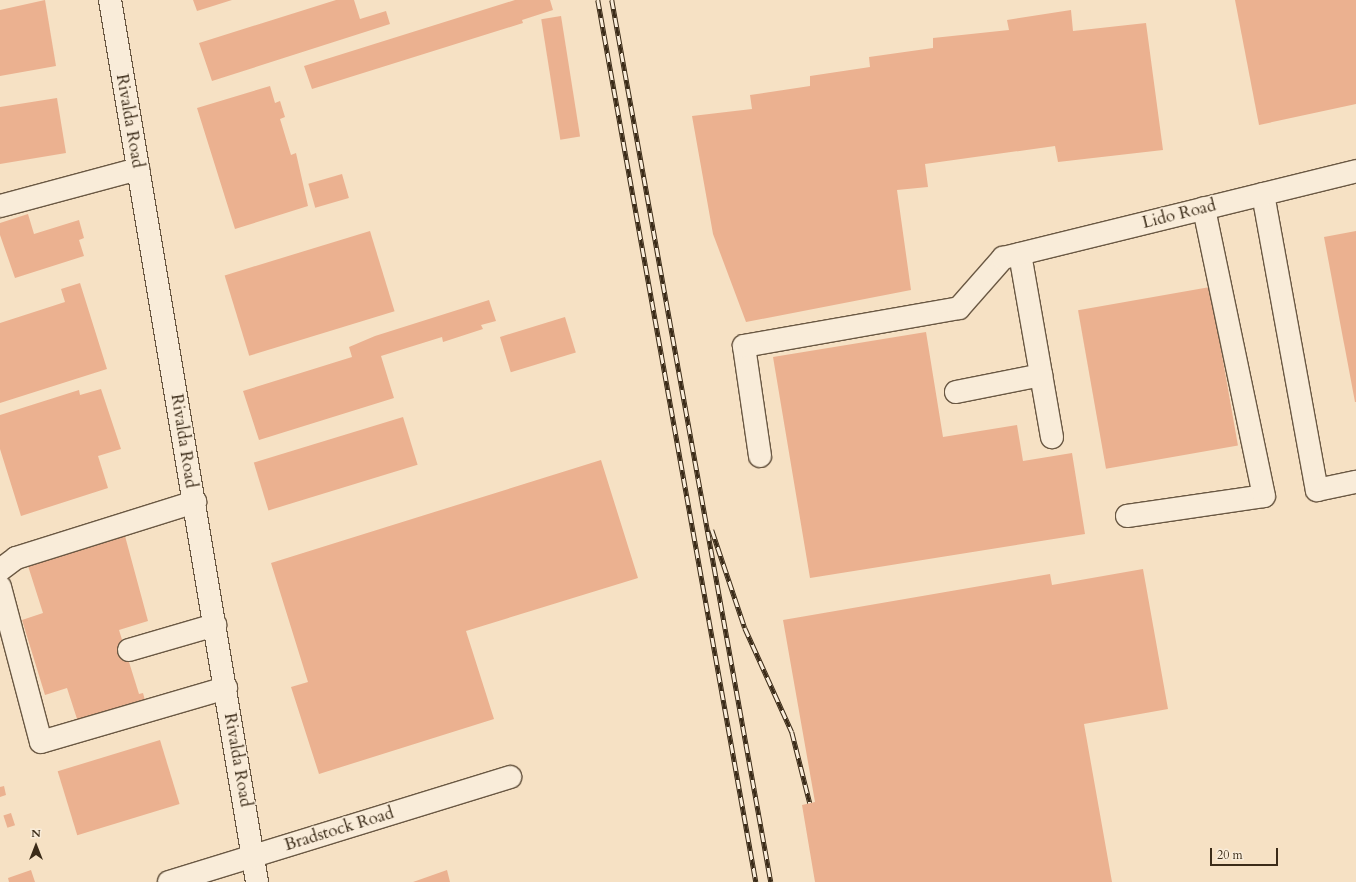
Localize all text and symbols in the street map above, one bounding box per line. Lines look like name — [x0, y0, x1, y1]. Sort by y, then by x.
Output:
street label: Rivalda Road — [112, 72, 148, 170]
street label: Lido Road — [1140, 195, 1218, 233]
street label: Rivalda Road — [166, 392, 202, 490]
street label: Rivalda Road — [220, 711, 256, 809]
street label: Bradstock Road — [282, 803, 396, 855]
north arrow — [16, 826, 56, 866]
text: N — [31, 826, 41, 841]
scale bar — [1212, 840, 1280, 866]
text: 20 m — [1217, 847, 1243, 863]

